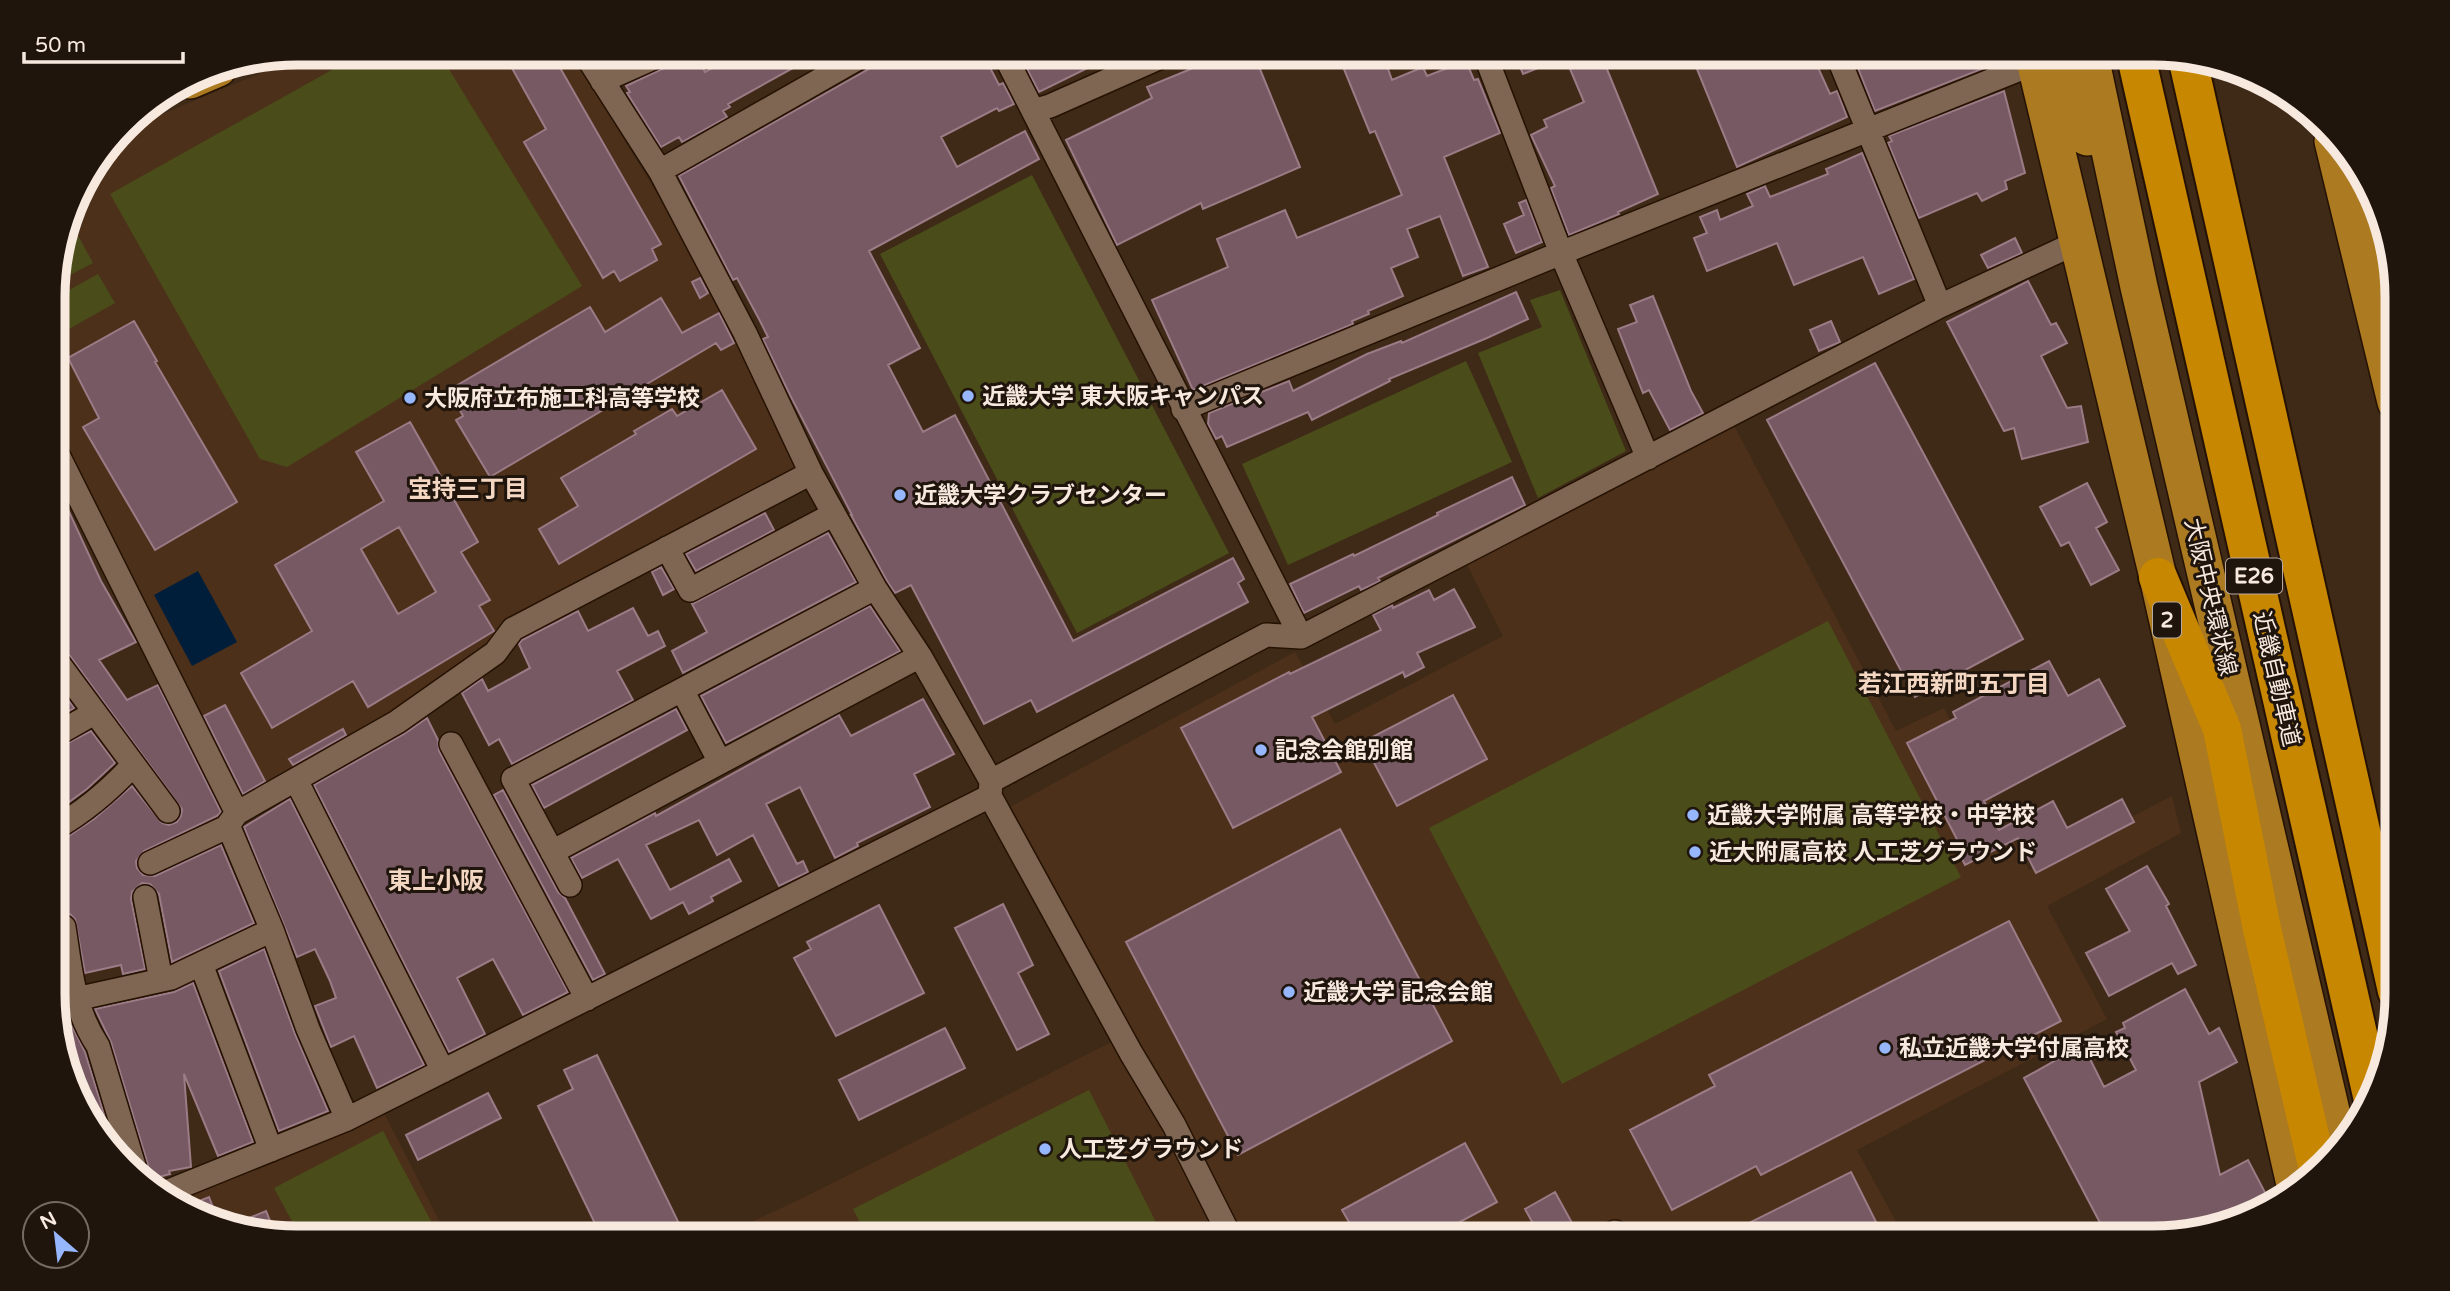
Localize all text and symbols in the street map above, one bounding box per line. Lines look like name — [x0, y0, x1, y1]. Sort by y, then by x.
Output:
scale bar — [24, 21, 184, 65]
text: 50 m — [35, 33, 86, 58]
place label: 近畿大学 東大阪キャンパス — [982, 383, 1264, 411]
place label: 大阪府立布施工科高等学校 — [424, 385, 700, 413]
marker: 近畿大学 東大阪キャンパス — [960, 388, 976, 404]
marker: 大阪府立布施工科高等学校 — [402, 390, 418, 406]
district label: 宝持三丁目 — [408, 475, 528, 504]
place label: 近畿大学クラブセンター — [914, 482, 1167, 510]
marker: 近畿大学クラブセンター — [892, 487, 908, 503]
street label: 大阪中央環状線 — [2178, 516, 2242, 679]
road number: E26 — [2226, 558, 2282, 594]
road number: 2 — [2153, 602, 2181, 638]
street label: 近畿自動車道 — [2247, 609, 2305, 750]
district label: 若江西新町五丁目 — [1858, 670, 2050, 699]
place label: 記念会館別館 — [1275, 737, 1413, 765]
marker: 記念会館別館 — [1253, 742, 1269, 758]
place label: 近畿大学附属 高等学校・中学校 — [1707, 802, 2035, 830]
marker: 近畿大学附属 高等学校・中学校 — [1685, 807, 1701, 823]
place label: 近大附属高校 人工芝グラウンド — [1709, 839, 2037, 867]
marker: 近大附属高校 人工芝グラウンド — [1687, 844, 1703, 860]
district label: 東上小阪 — [388, 867, 484, 896]
place label: 近畿大学 記念会館 — [1303, 979, 1493, 1007]
marker: 近畿大学 記念会館 — [1281, 984, 1297, 1000]
place label: 私立近畿大学付属高校 — [1899, 1035, 2129, 1063]
marker: 私立近畿大学付属高校 — [1877, 1040, 1893, 1056]
place label: 人工芝グラウンド — [1059, 1136, 1243, 1164]
marker: 人工芝グラウンド — [1037, 1141, 1053, 1157]
north arrow — [21, 1200, 91, 1270]
text: N — [37, 1208, 60, 1234]

